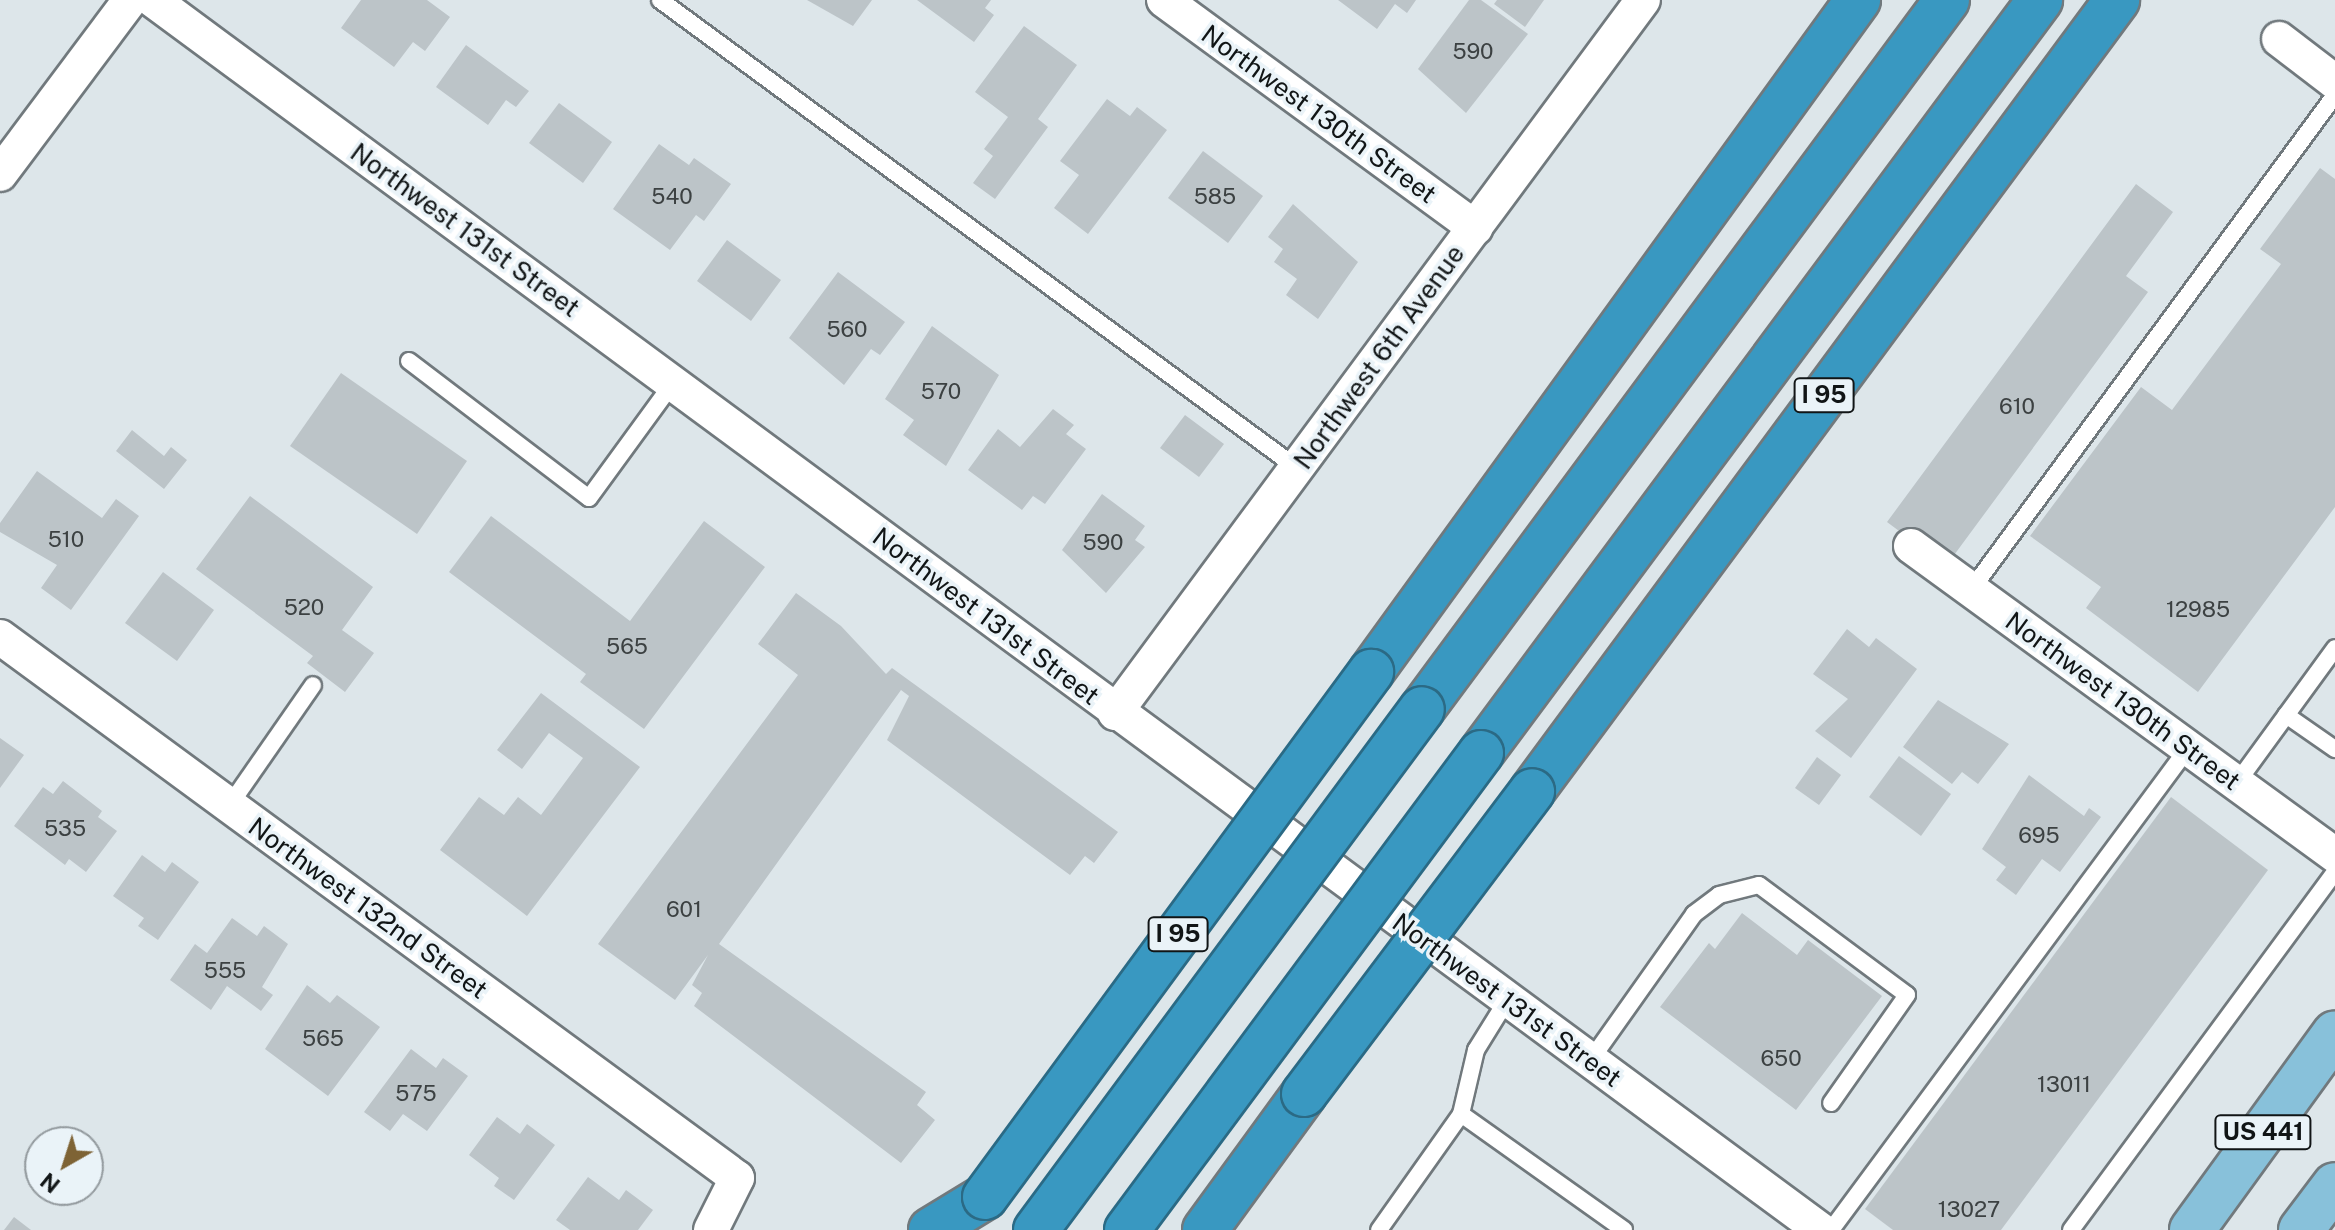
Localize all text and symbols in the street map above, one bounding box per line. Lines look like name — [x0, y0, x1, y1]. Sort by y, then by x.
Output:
street label: Northwest 130th Street — [1196, 18, 1442, 210]
house number: 590 — [1452, 39, 1494, 65]
street label: Northwest 131st Street — [344, 136, 586, 324]
house number: 540 — [651, 184, 693, 210]
house number: 585 — [1194, 184, 1236, 210]
street label: Northwest 6th Avenue — [1287, 239, 1471, 475]
house number: 560 — [826, 317, 868, 343]
road number: I 95 — [1792, 375, 1856, 415]
house number: 570 — [921, 379, 961, 405]
house number: 610 — [1999, 394, 2035, 420]
street label: Northwest 131st Street — [867, 521, 1105, 711]
house number: 510 — [48, 527, 84, 553]
house number: 590 — [1082, 530, 1124, 556]
house number: 520 — [284, 595, 324, 621]
house number: 12985 — [2166, 597, 2230, 623]
street label: Northwest 130th Street — [2000, 605, 2246, 797]
house number: 565 — [606, 634, 648, 660]
street label: Northwest 132nd Street — [242, 811, 494, 1005]
house number: 535 — [44, 816, 86, 842]
house number: 695 — [2018, 823, 2060, 849]
house number: 601 — [666, 897, 702, 923]
street label: Northwest 131st Street — [1386, 906, 1628, 1094]
road number: I 95 — [1146, 914, 1210, 954]
house number: 555 — [204, 958, 246, 984]
house number: 565 — [302, 1026, 344, 1052]
house number: 650 — [1760, 1046, 1802, 1072]
house number: 13011 — [2037, 1072, 2091, 1098]
house number: 575 — [395, 1081, 437, 1107]
road number: US 441 — [2213, 1112, 2313, 1152]
north arrow — [24, 1126, 104, 1206]
text: N — [35, 1168, 65, 1199]
house number: 13027 — [1938, 1197, 2000, 1223]

